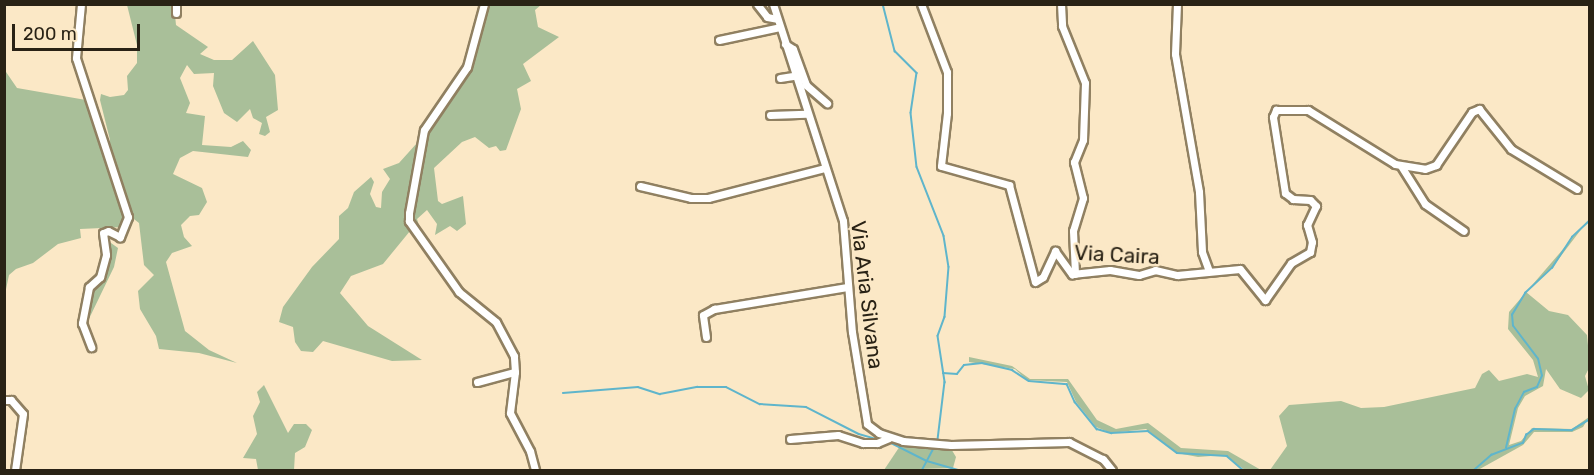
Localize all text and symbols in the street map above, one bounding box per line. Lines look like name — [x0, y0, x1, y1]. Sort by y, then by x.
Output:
scale bar — [15, 12, 142, 50]
text: 200 m — [23, 23, 77, 45]
street label: Via Aria Silvana — [845, 219, 889, 371]
street label: Via Caira — [1074, 240, 1160, 270]

